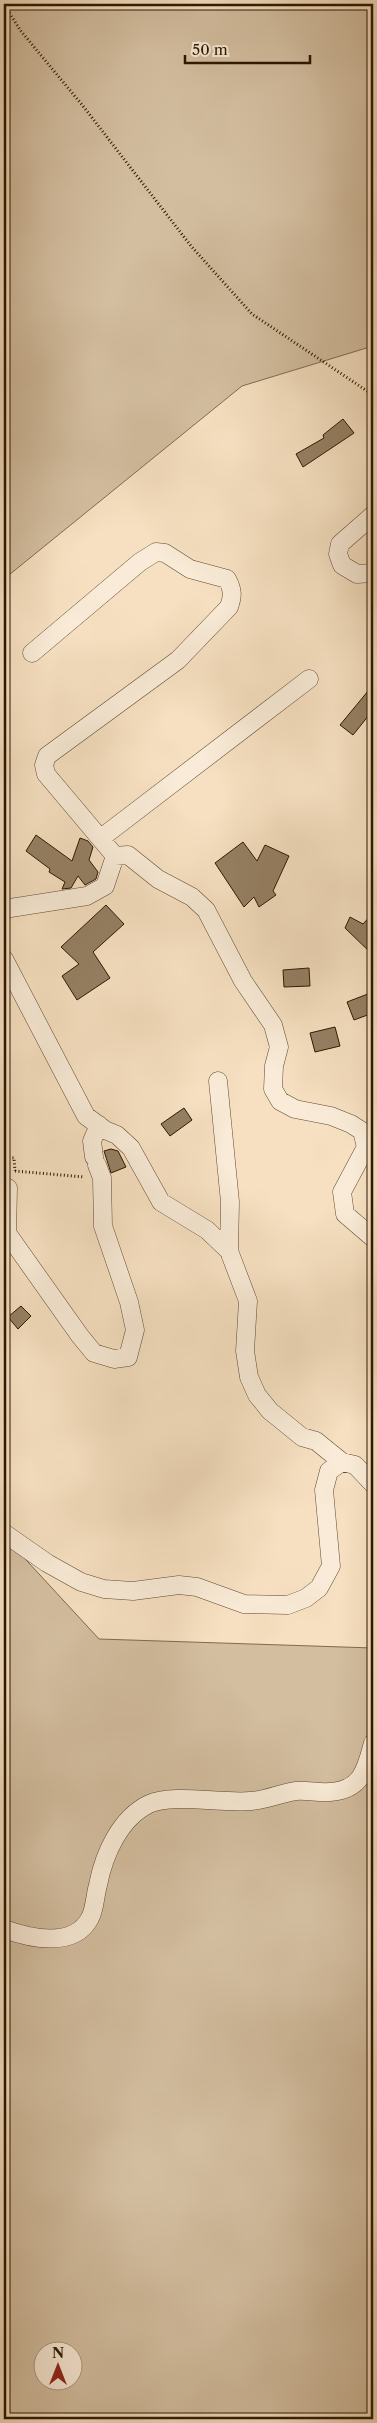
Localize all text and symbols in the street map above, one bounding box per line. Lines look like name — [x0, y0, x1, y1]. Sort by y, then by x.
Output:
scale bar — [185, 32, 310, 64]
text: 50 m — [192, 40, 228, 59]
north arrow — [32, 2340, 82, 2390]
text: N — [52, 2344, 64, 2362]

